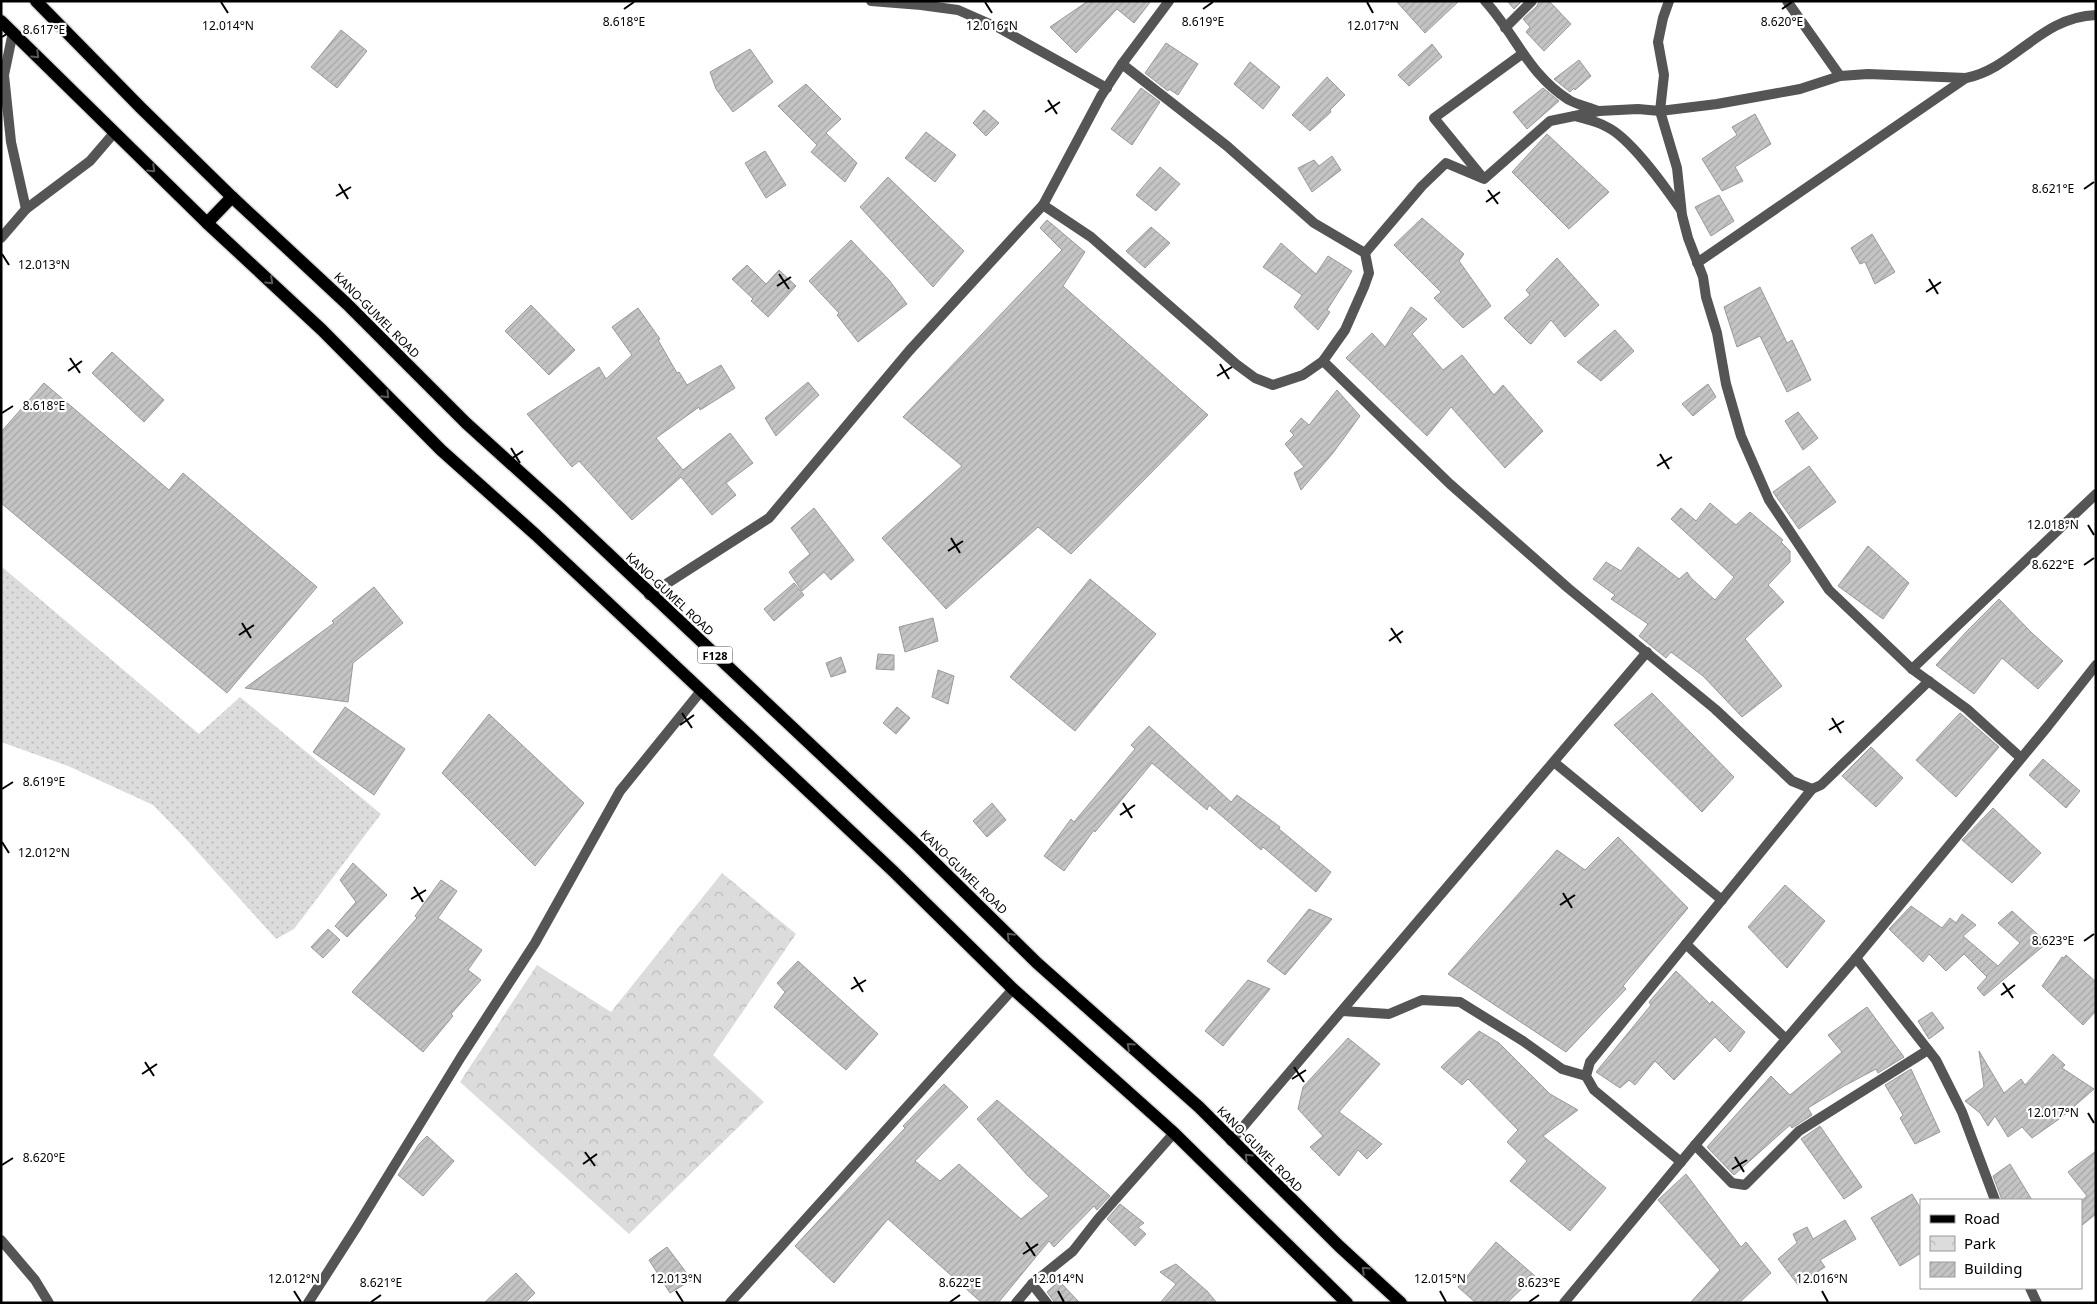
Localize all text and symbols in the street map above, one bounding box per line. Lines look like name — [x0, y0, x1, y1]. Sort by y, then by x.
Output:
text: 8.618°E — [603, 13, 645, 30]
text: 8.619°E — [1182, 13, 1224, 30]
text: 8.620°E — [1761, 13, 1803, 30]
text: 12.014°N — [202, 17, 254, 34]
text: 12.016°N — [966, 17, 1018, 34]
text: 12.017°N — [1347, 17, 1399, 34]
text: 8.617°E — [23, 21, 65, 38]
one-way arrow — [31, 49, 40, 58]
one-way arrow — [146, 164, 155, 173]
text: 8.621°E — [2032, 180, 2074, 197]
text: 12.013°N — [18, 256, 70, 273]
street label: KANO-GUMEL ROAD — [330, 268, 424, 362]
one-way arrow — [264, 275, 273, 284]
one-way arrow — [380, 389, 389, 398]
text: 8.618°E — [23, 397, 65, 414]
text: 12.018°N — [2027, 516, 2079, 533]
street label: KANO-GUMEL ROAD — [622, 549, 718, 640]
text: 8.622°E — [2032, 556, 2074, 573]
road number: F128 — [698, 646, 732, 664]
text: 8.619°E — [23, 773, 65, 790]
street label: KANO-GUMEL ROAD — [917, 826, 1011, 918]
text: 12.012°N — [18, 844, 70, 861]
text: 8.623°E — [2032, 932, 2074, 949]
one-way arrow — [1006, 933, 1015, 942]
one-way arrow — [1126, 1042, 1135, 1051]
street label: KANO-GUMEL ROAD — [1213, 1102, 1307, 1196]
text: 12.017°N — [2027, 1104, 2079, 1121]
text: 8.620°E — [23, 1149, 65, 1166]
one-way arrow — [1244, 1154, 1253, 1163]
legend — [1920, 1199, 2082, 1289]
text: Road — [1964, 1208, 2000, 1228]
text: Park — [1964, 1233, 1996, 1253]
text: Building — [1964, 1258, 2022, 1278]
one-way arrow — [1361, 1267, 1370, 1276]
text: 12.012°N — [268, 1270, 320, 1287]
text: 12.013°N — [650, 1270, 702, 1287]
text: 12.014°N — [1032, 1270, 1084, 1287]
text: 12.015°N — [1414, 1270, 1466, 1287]
text: 12.016°N — [1796, 1270, 1848, 1287]
text: 8.621°E — [360, 1274, 402, 1291]
text: 8.622°E — [939, 1274, 981, 1291]
text: 8.623°E — [1518, 1274, 1560, 1291]

